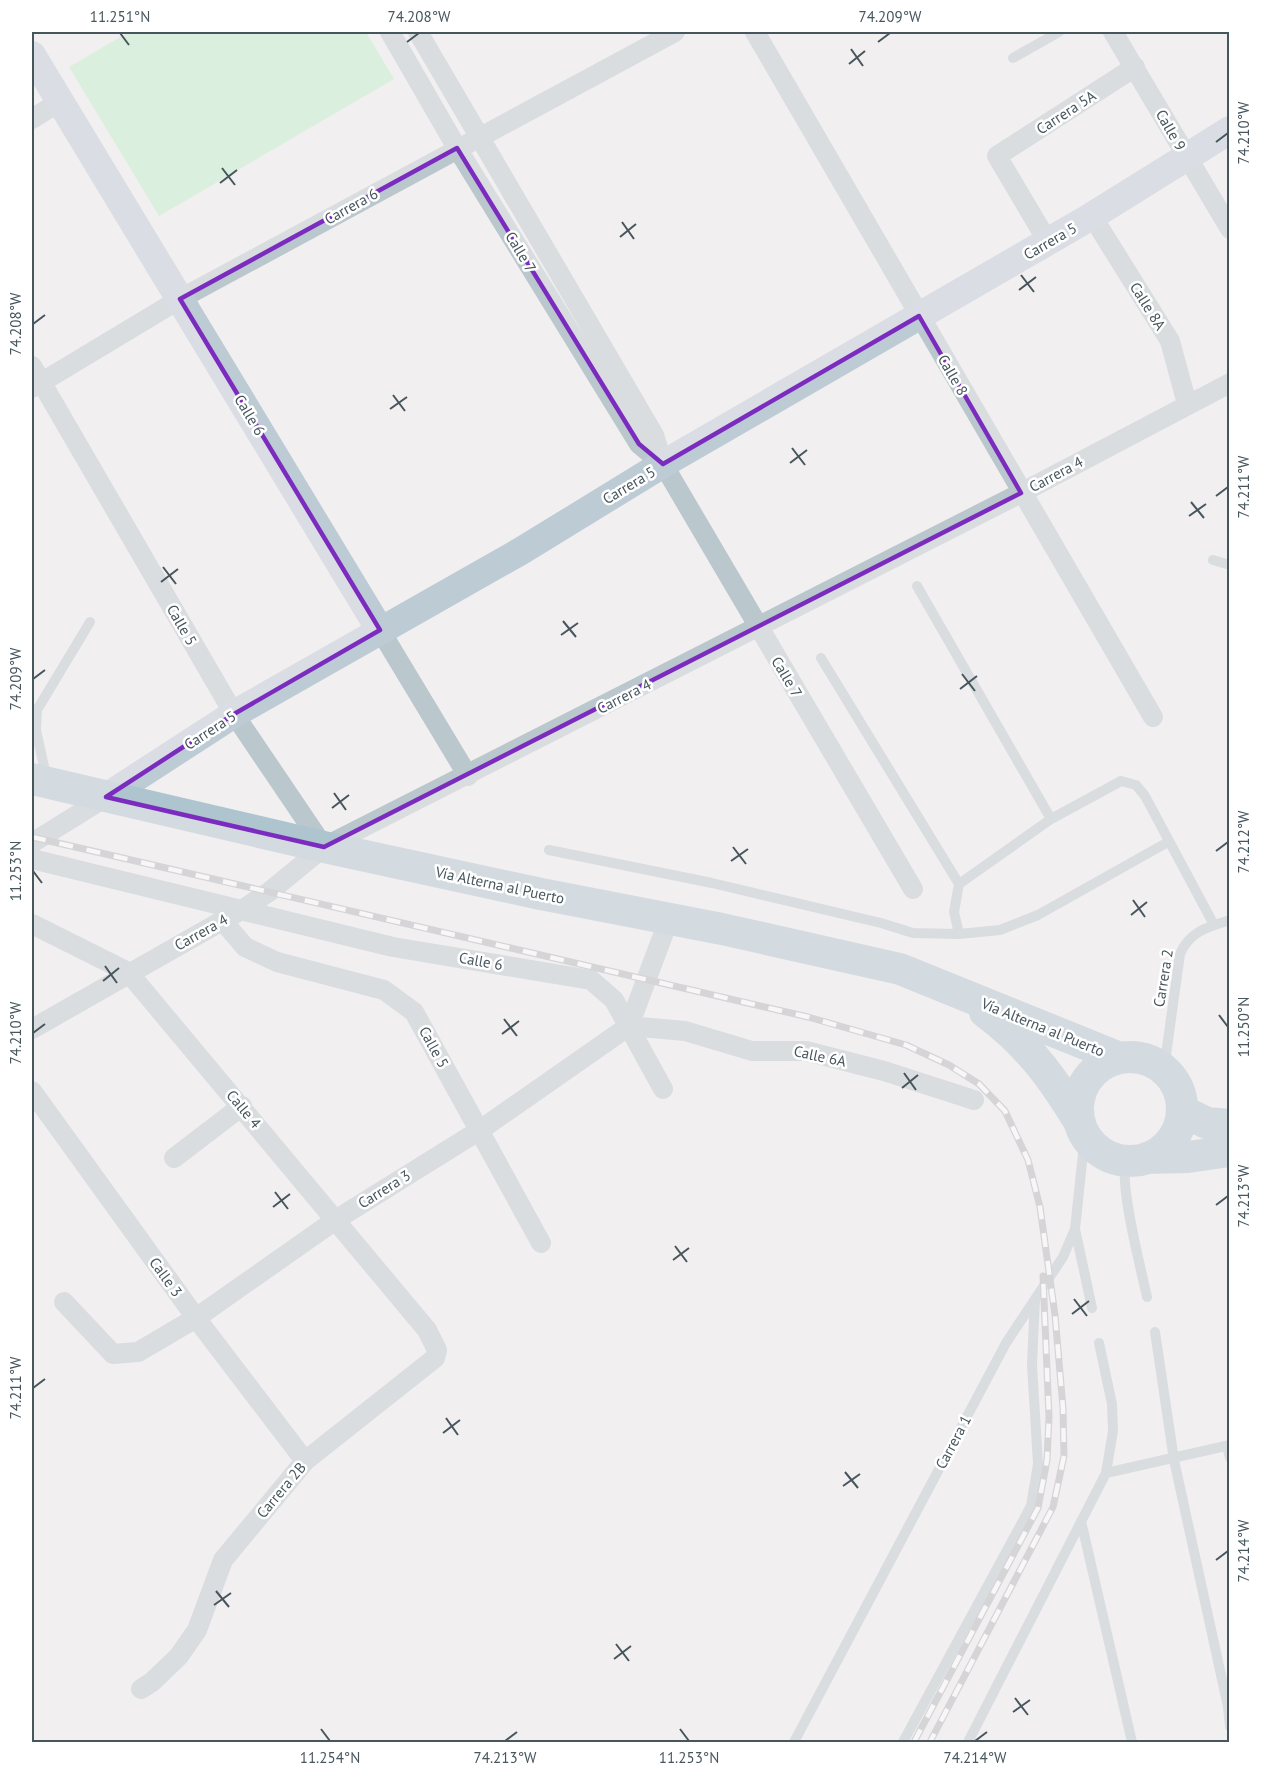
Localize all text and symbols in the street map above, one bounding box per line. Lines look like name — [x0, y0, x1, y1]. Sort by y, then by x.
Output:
text: 11.251°N — [90, 7, 150, 26]
text: 74.208°W — [388, 7, 451, 26]
text: 74.209°W — [859, 7, 922, 26]
street label: Carrera 5A — [1033, 86, 1099, 138]
text: 74.210°W — [1234, 101, 1253, 164]
street label: Calle 9 — [1152, 106, 1190, 154]
street label: Carrera 6 — [321, 184, 381, 228]
street label: Carrera 5 — [1020, 218, 1080, 264]
street label: Calle 7 — [501, 228, 541, 276]
street label: Calle 8A — [1126, 278, 1170, 334]
text: 74.208°W — [6, 292, 25, 355]
street label: Calle 8 — [934, 351, 972, 399]
street label: Calle 6 — [230, 391, 270, 439]
street label: Carrera 4 — [1026, 452, 1086, 496]
text: 74.211°W — [1234, 455, 1253, 518]
street label: Carrera 5 — [599, 462, 659, 508]
street label: Calle 5 — [163, 601, 201, 649]
text: 74.209°W — [6, 647, 25, 710]
street label: Calle 7 — [767, 653, 807, 701]
street label: Carrera 4 — [594, 674, 654, 718]
street label: Carrera 5 — [180, 706, 240, 754]
text: 74.212°W — [1234, 810, 1253, 873]
text: 11.253°N — [6, 841, 25, 901]
street label: Vía Alterna al Puerto — [433, 862, 566, 908]
street label: Carrera 4 — [171, 910, 231, 954]
street label: Calle 6 — [458, 948, 504, 974]
street label: Carrera 2 — [1149, 948, 1177, 1008]
street label: Vía Alterna al Puerto — [978, 993, 1107, 1060]
text: 11.250°N — [1234, 997, 1253, 1057]
text: 74.210°W — [6, 1001, 25, 1064]
street label: Calle 5 — [415, 1023, 453, 1071]
street label: Calle 6A — [792, 1041, 848, 1071]
street label: Calle 4 — [222, 1086, 266, 1132]
text: 74.213°W — [1234, 1164, 1253, 1227]
street label: Carrera 3 — [354, 1165, 414, 1213]
street label: Calle 3 — [145, 1253, 187, 1301]
text: 74.211°W — [6, 1356, 25, 1419]
street label: Carrera 1 — [931, 1412, 975, 1472]
street label: Carrera 2B — [252, 1458, 310, 1522]
text: 74.214°W — [1234, 1519, 1253, 1582]
text: 11.254°N — [300, 1748, 360, 1767]
text: 74.213°W — [474, 1748, 537, 1767]
text: 11.253°N — [659, 1748, 719, 1767]
text: 74.214°W — [944, 1748, 1007, 1767]

